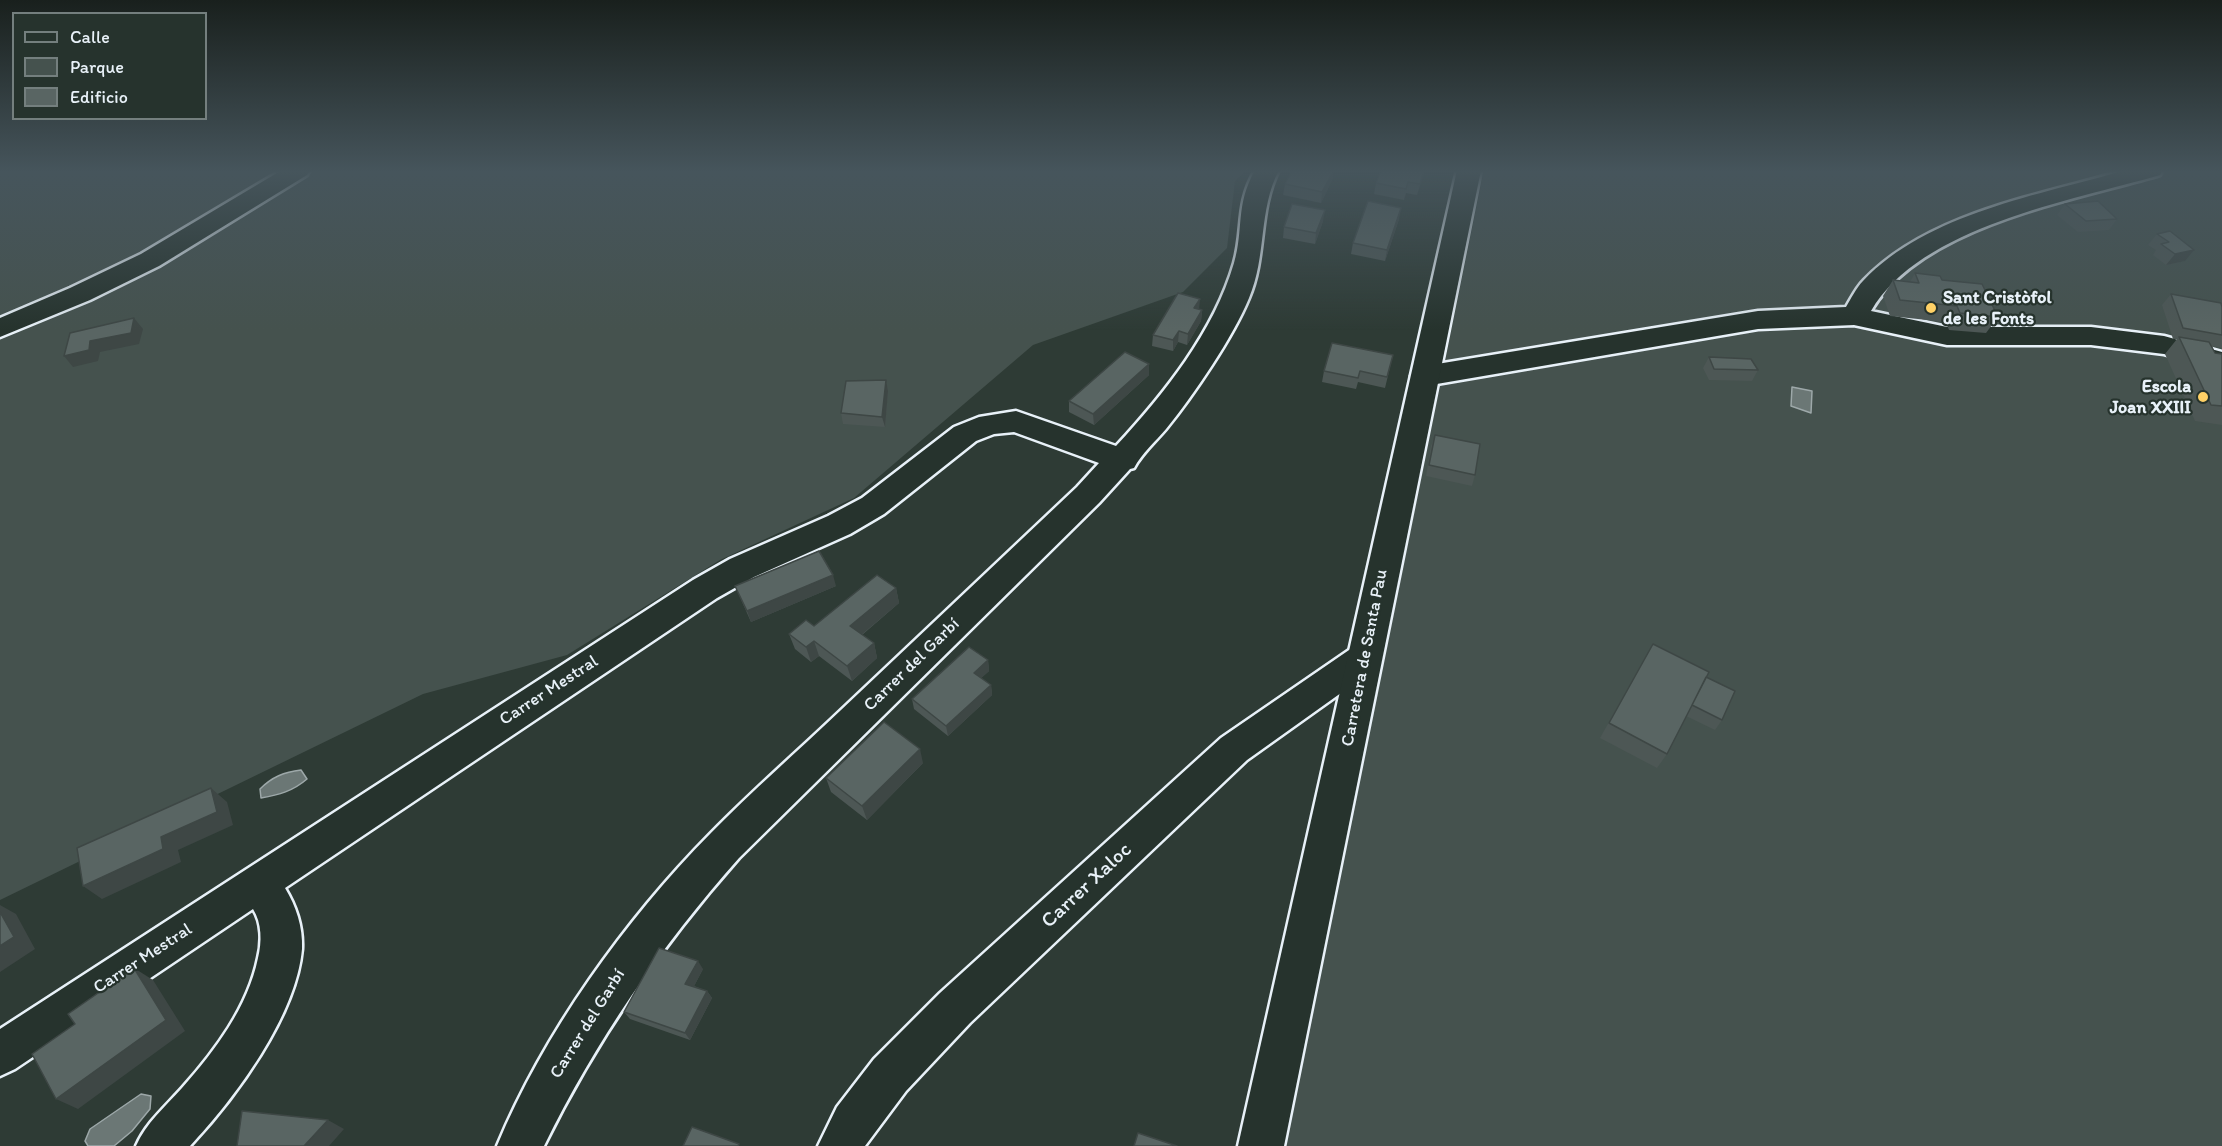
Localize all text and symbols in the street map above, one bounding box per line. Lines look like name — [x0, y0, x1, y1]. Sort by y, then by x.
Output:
legend — [12, 12, 207, 120]
text: Calle — [70, 26, 110, 48]
text: Parque — [70, 56, 124, 78]
text: Edificio — [70, 86, 128, 108]
place label: Sant Cristòfol de les Fonts — [1943, 287, 2052, 330]
marker: Sant Cristòfol de les Fonts — [1924, 301, 1938, 315]
place label: Escola Joan XXIII — [2110, 376, 2191, 418]
marker: Escola Joan XXIII — [2196, 390, 2210, 404]
street label: Carretera de Santa Pau — [1337, 568, 1393, 748]
street label: Carrer del Garbí — [859, 614, 965, 716]
street label: Carrer Mestral — [496, 651, 602, 731]
street label: Carrer Xaloc — [1037, 838, 1137, 934]
street label: Carrer Mestral — [90, 919, 196, 999]
street label: Carrer del Garbí — [546, 965, 630, 1083]

